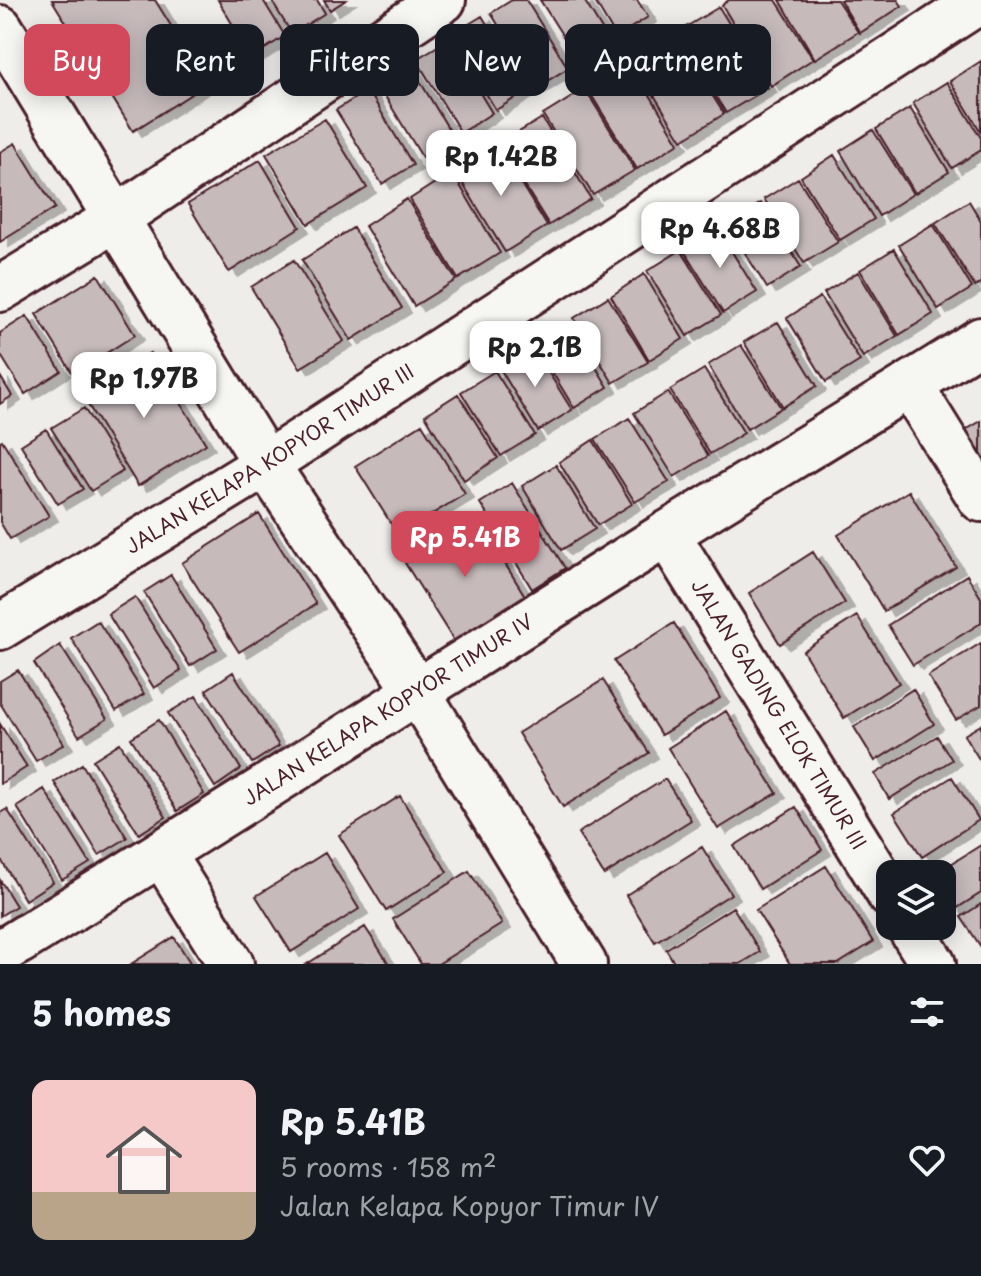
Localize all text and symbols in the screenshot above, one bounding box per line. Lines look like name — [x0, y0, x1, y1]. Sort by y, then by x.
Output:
chip: Buy — [24, 24, 130, 96]
chip: Rent — [146, 24, 264, 96]
chip: Filters — [280, 24, 419, 96]
chip: New — [435, 24, 549, 96]
chip: Apartment — [565, 24, 771, 96]
pin: Rp 1.42B — [418, 130, 584, 198]
text: Rp 1.42B — [444, 136, 558, 175]
pin: Rp 4.68B — [637, 202, 803, 270]
text: Rp 4.68B — [659, 208, 781, 247]
pin: Rp 2.1B — [461, 321, 609, 389]
text: Rp 2.1B — [488, 327, 582, 366]
pin: Rp 1.97B — [61, 352, 227, 420]
street label: JALAN KELAPA KOPYOR TIMUR III — [119, 356, 420, 561]
text: Rp 1.97B — [89, 358, 199, 397]
pin: Rp 5.41B — [382, 511, 548, 579]
text: Rp 5.41B — [409, 517, 521, 556]
street label: JALAN GADING ELOK TIMUR III — [684, 573, 874, 855]
street label: JALAN KELAPA KOPYOR TIMUR IV — [237, 606, 539, 812]
map controls — [876, 860, 956, 940]
button: layers — [876, 860, 956, 940]
text: 5 homes — [32, 986, 171, 1038]
icon: filters — [905, 990, 949, 1034]
text: Rp 5.41B — [280, 1095, 426, 1147]
icon: home — [96, 1112, 192, 1208]
icon: heart — [905, 1138, 949, 1182]
text: 5 rooms · 158 m² — [280, 1147, 497, 1186]
text: Jalan Kelapa Kopyor Timur IV — [280, 1186, 659, 1225]

